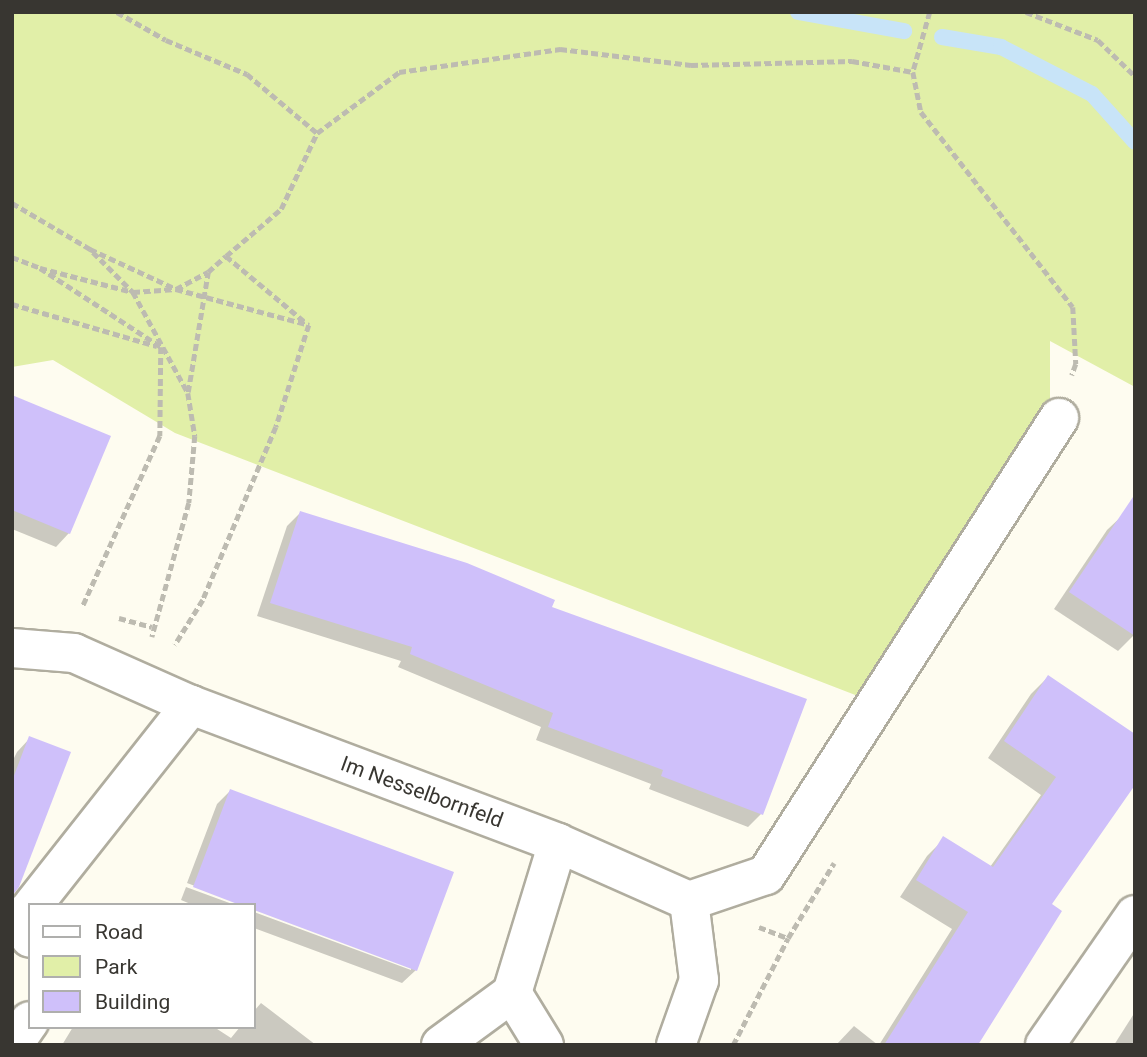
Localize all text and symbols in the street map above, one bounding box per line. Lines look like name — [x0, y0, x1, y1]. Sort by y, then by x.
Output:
street label: Im Nesselbornfeld — [337, 751, 507, 833]
legend — [28, 903, 256, 1029]
text: Road — [95, 920, 143, 944]
text: Park — [95, 955, 137, 979]
text: Building — [95, 990, 170, 1014]

